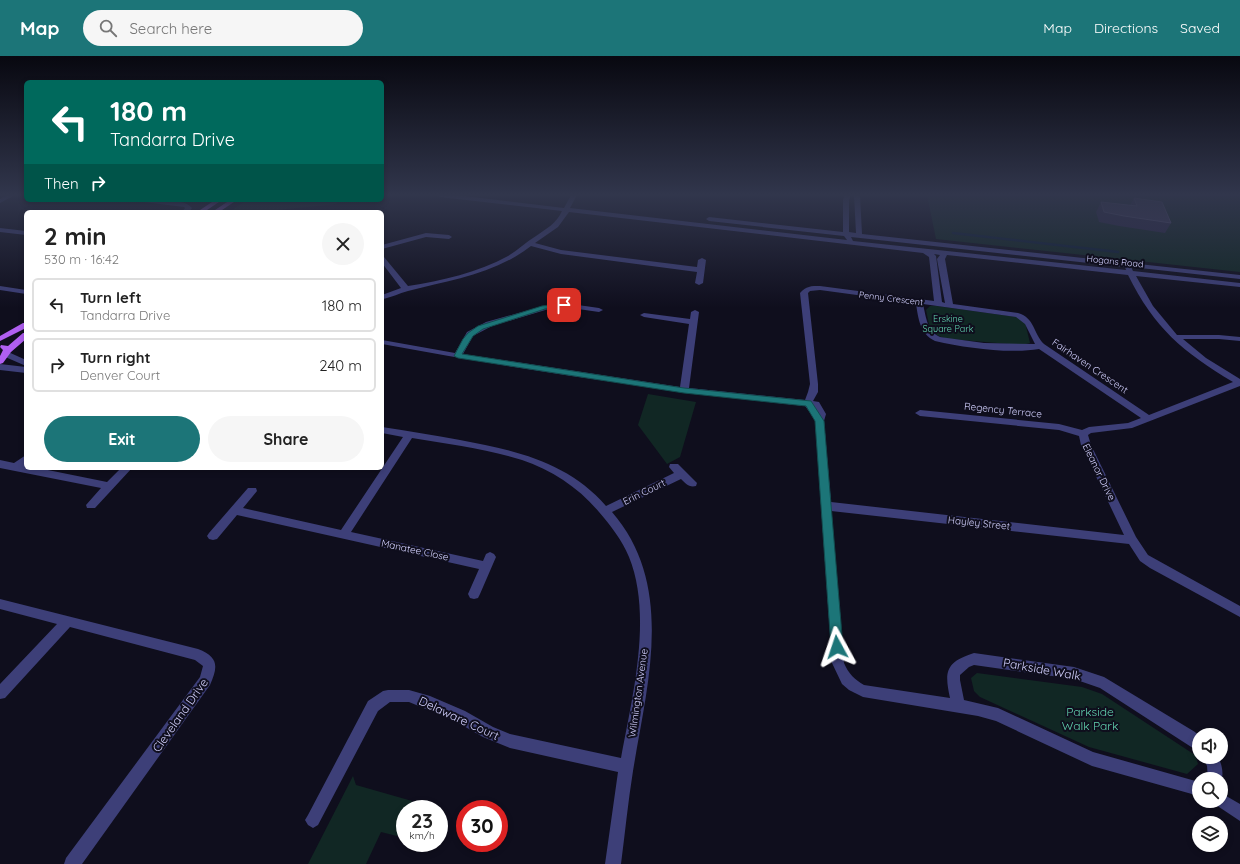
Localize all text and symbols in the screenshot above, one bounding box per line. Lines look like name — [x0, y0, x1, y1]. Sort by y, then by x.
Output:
search box — [83, 10, 363, 46]
text: Map — [20, 16, 59, 40]
icon: search — [97, 17, 119, 39]
text: Search here — [129, 19, 212, 38]
text: Map — [1043, 19, 1072, 37]
text: Directions — [1094, 19, 1158, 37]
text: Saved — [1180, 19, 1220, 37]
text: 180 m — [110, 93, 187, 128]
icon: left — [44, 96, 96, 148]
text: Tandarra Drive — [110, 128, 235, 151]
icon: right — [87, 172, 109, 194]
text: Then — [44, 174, 79, 193]
text: 2 min — [44, 221, 106, 251]
button: close — [322, 223, 364, 265]
text: 530 m · 16:42 — [44, 251, 119, 267]
street label: Hogans Road — [1086, 253, 1144, 269]
text: Turn left — [80, 288, 142, 307]
pin — [547, 288, 581, 322]
street label: Penny Crescent — [858, 289, 924, 307]
icon: left — [46, 294, 68, 316]
icon: arrive — [553, 294, 575, 316]
text: 180 m — [322, 296, 362, 315]
text: Tandarra Drive — [80, 307, 170, 323]
park label: Erskine Square Park — [923, 313, 974, 334]
street label: Fairhaven Crescent — [1049, 336, 1131, 397]
text: Turn right — [80, 348, 151, 367]
icon: right — [46, 354, 68, 376]
text: 240 m — [319, 356, 362, 375]
text: Denver Court — [80, 367, 160, 383]
street label: Regency Terrace — [963, 399, 1043, 421]
button: Exit — [44, 416, 200, 462]
button: Share — [208, 416, 364, 462]
street label: Eleanor Drive — [1080, 441, 1119, 503]
street label: Erin Court — [621, 476, 668, 508]
street label: Hayley Street — [947, 513, 1011, 533]
street label: Manatee Close — [380, 537, 450, 564]
position arrow — [816, 626, 858, 668]
street label: Wilmington Avenue — [625, 647, 651, 738]
street label: Parkside Walk — [1002, 655, 1082, 683]
street label: Cleveland Drive — [149, 675, 211, 755]
street label: Delaware Court — [416, 693, 502, 743]
park label: Parkside Walk Park — [1062, 704, 1118, 733]
map controls — [1192, 728, 1228, 852]
button: sound — [1192, 728, 1228, 764]
button: search — [1192, 772, 1228, 808]
speed limit sign: 30 — [456, 800, 508, 852]
text: 23 — [411, 808, 433, 833]
button: layers — [1192, 816, 1228, 852]
text: km/h — [409, 829, 435, 842]

